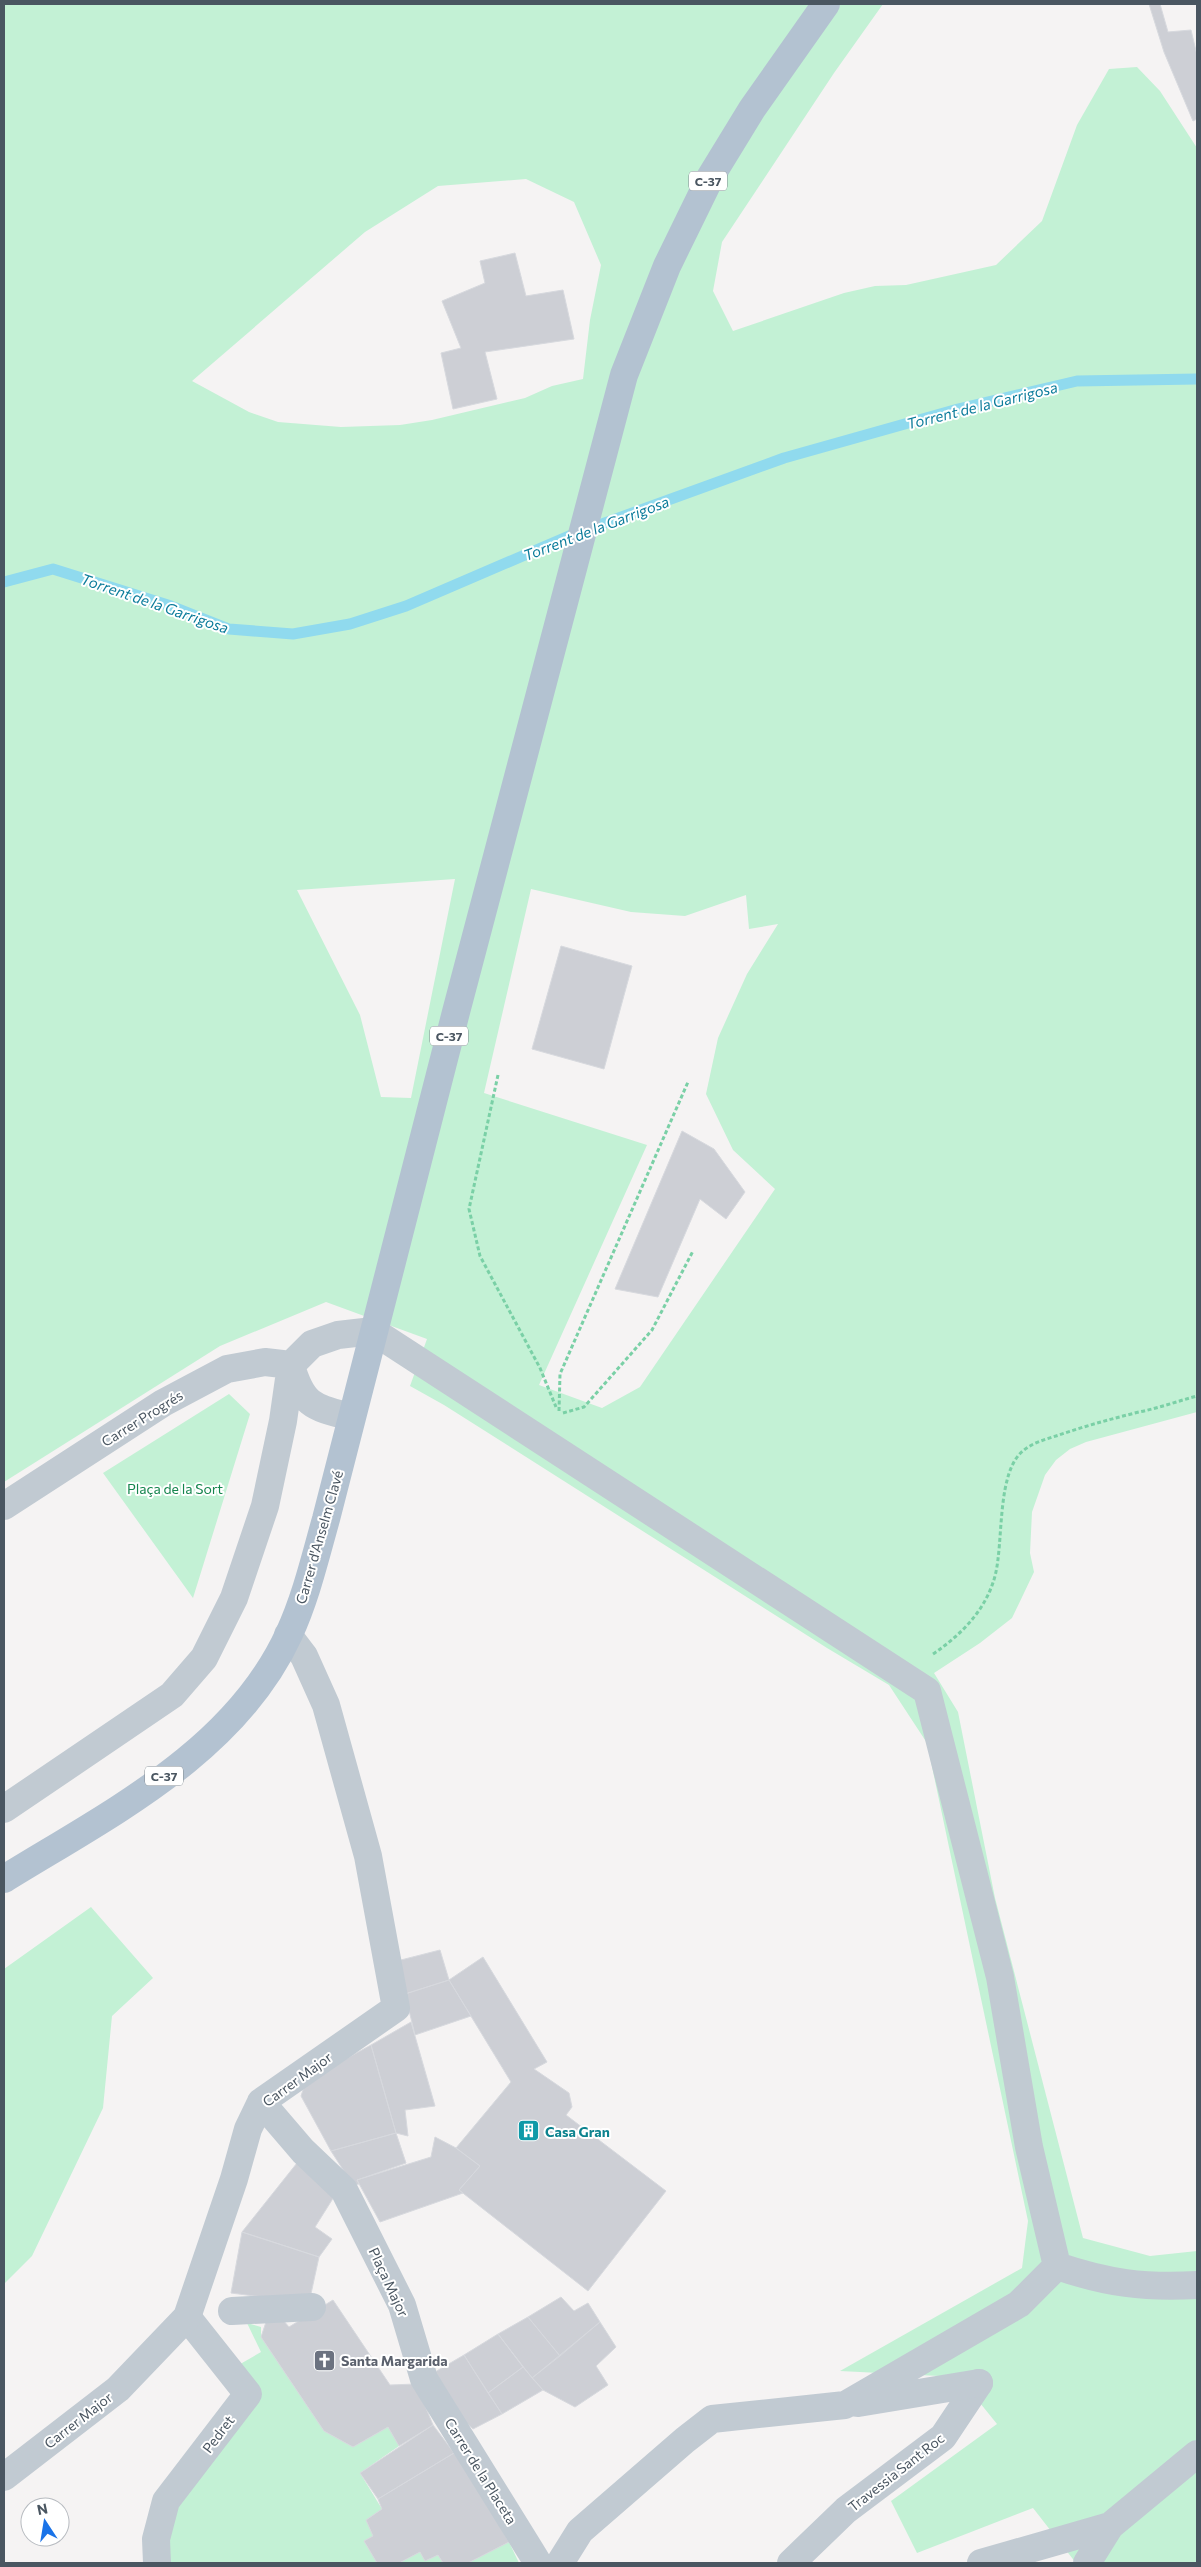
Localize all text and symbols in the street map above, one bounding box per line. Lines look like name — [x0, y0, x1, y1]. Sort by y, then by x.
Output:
road number: C-37 — [689, 172, 727, 190]
water label: Torrent de la Garrigosa — [905, 378, 1059, 432]
water label: Torrent de la Garrigosa — [521, 492, 672, 564]
water label: Torrent de la Garrigosa — [79, 569, 231, 637]
road number: C-37 — [430, 1026, 468, 1046]
street label: Carrer Progrés — [98, 1386, 186, 1450]
street label: Carrer d'Anselm Clavé — [292, 1468, 346, 1606]
park label: Plaça de la Sort — [127, 1480, 223, 1497]
road number: C-37 — [145, 1766, 183, 1785]
street label: Carrer Major — [259, 2048, 335, 2110]
building icon: Casa Gran — [517, 2119, 541, 2143]
place label: Casa Gran — [545, 2123, 610, 2140]
street label: Plaça Major — [366, 2245, 413, 2320]
church icon: Santa Margarida — [313, 2348, 337, 2372]
place label: Santa Margarida — [341, 2352, 448, 2369]
street label: Carrer Major — [41, 2388, 116, 2452]
street label: Pedret — [198, 2412, 238, 2456]
street label: Carrer de la Placeta — [441, 2415, 521, 2527]
street label: Travessia Sant Roc — [845, 2429, 947, 2515]
north arrow — [20, 2497, 70, 2547]
text: N — [35, 2499, 49, 2518]

